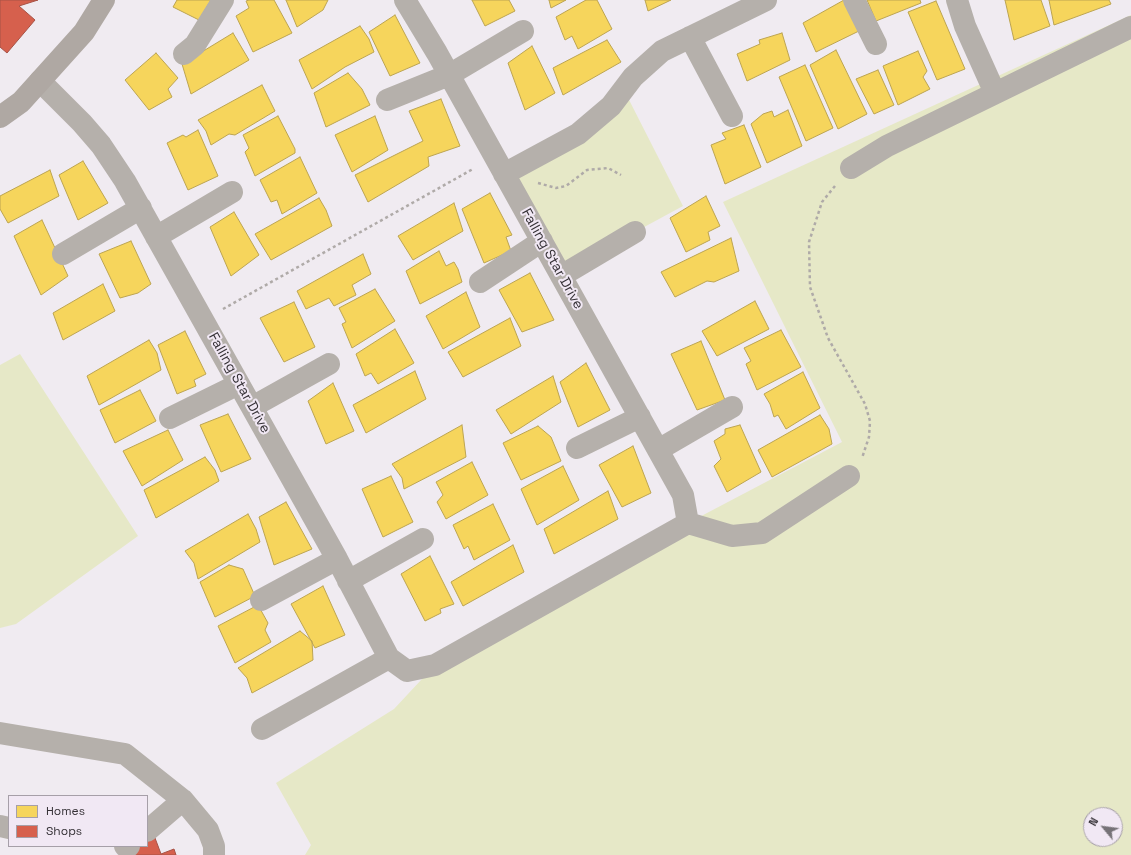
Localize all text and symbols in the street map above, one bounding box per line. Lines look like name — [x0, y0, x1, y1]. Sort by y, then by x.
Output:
street label: Falling Star Drive — [517, 206, 587, 312]
street label: Falling Star Drive — [204, 330, 274, 436]
legend — [8, 795, 148, 847]
text: Homes — [46, 803, 85, 819]
north arrow — [1083, 807, 1123, 847]
text: N — [1085, 815, 1101, 828]
text: Shops — [46, 823, 82, 839]

